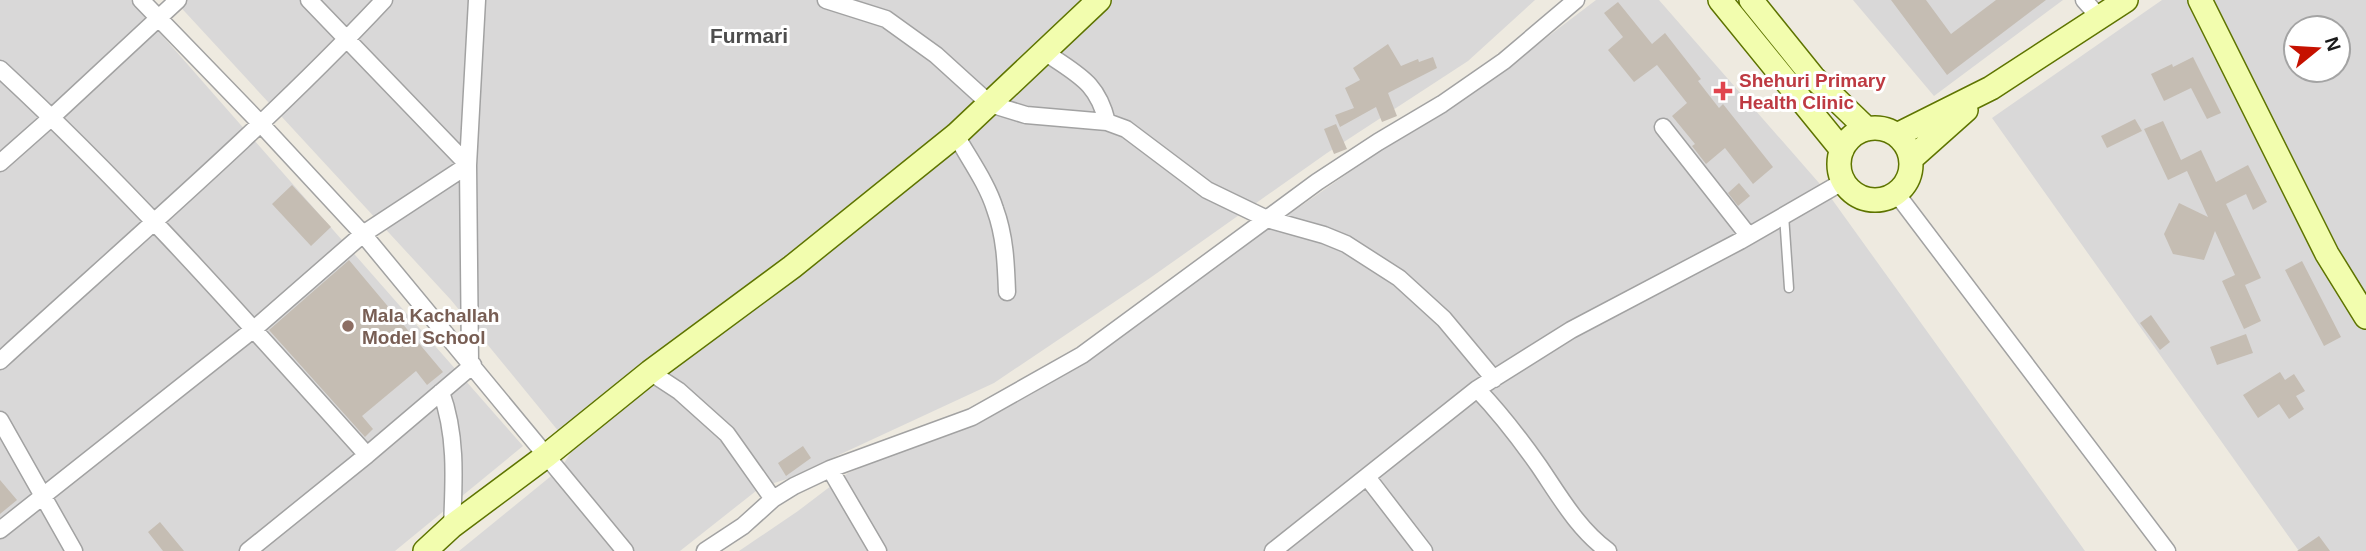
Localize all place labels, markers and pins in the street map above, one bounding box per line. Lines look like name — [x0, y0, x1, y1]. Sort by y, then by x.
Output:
place label: Shehuri Primary Health Clinic — [1739, 70, 1886, 113]
marker: Shehuri Primary Health Clinic — [1713, 81, 1733, 101]
place label: Mala Kachallah Model School — [362, 305, 499, 348]
marker: Mala Kachallah Model School — [340, 318, 356, 334]

